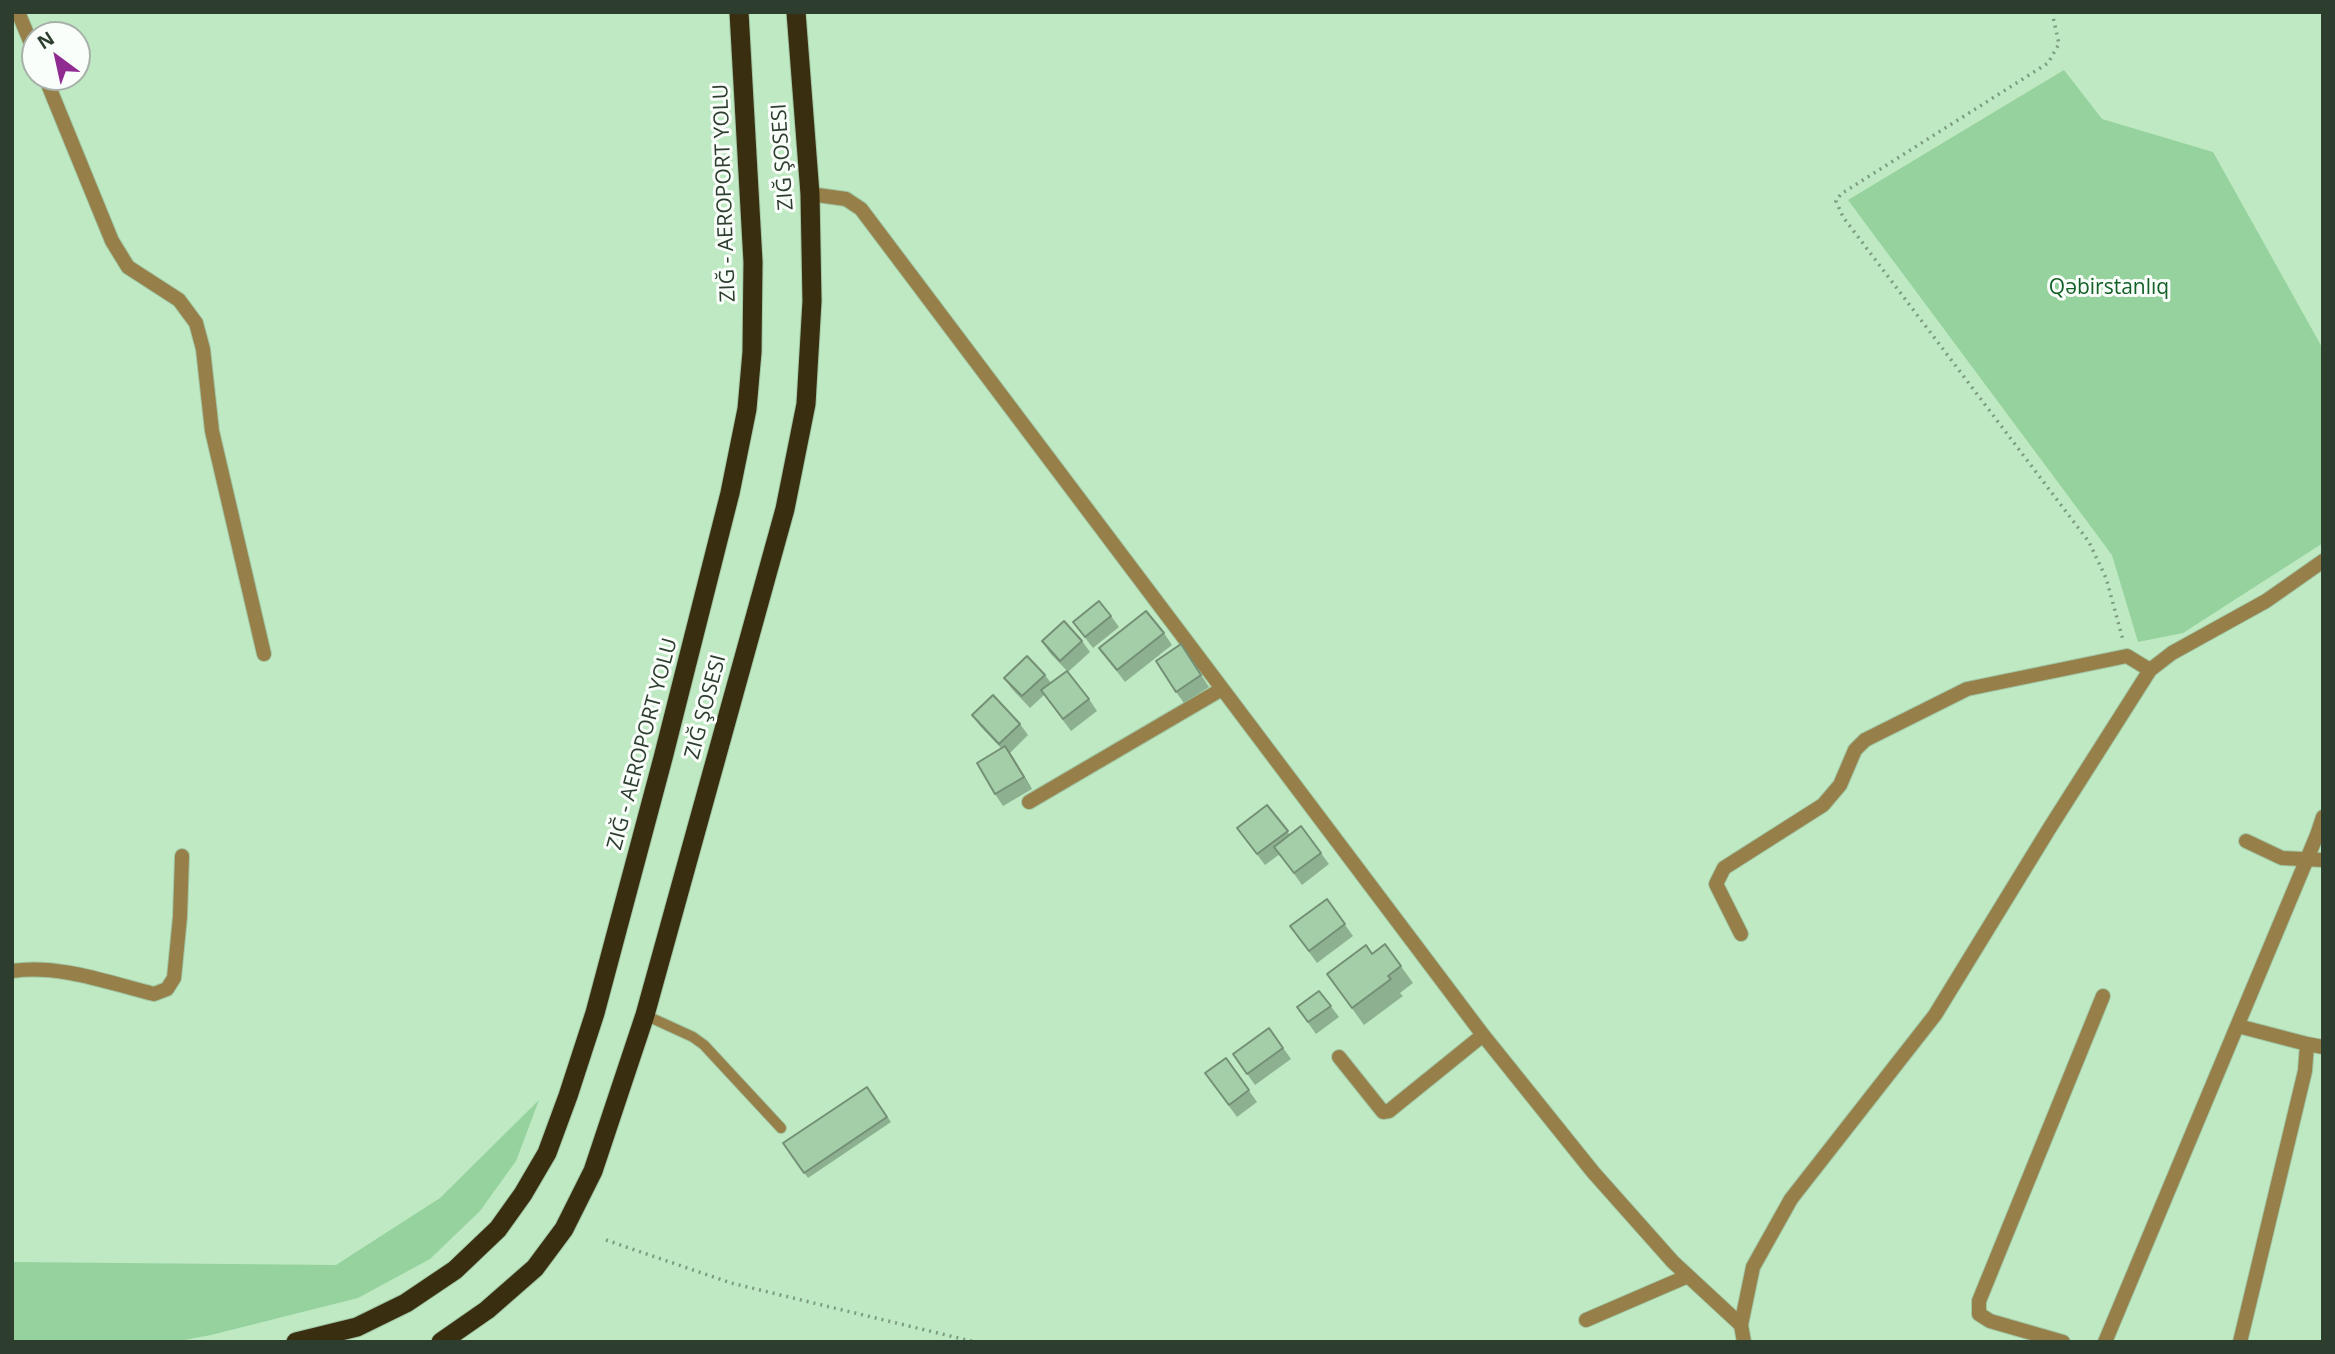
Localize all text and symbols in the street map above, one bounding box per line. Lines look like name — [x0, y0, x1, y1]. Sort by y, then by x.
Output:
north arrow — [21, 21, 91, 91]
text: N — [32, 25, 59, 55]
street label: ZIĞ - AEROPORT YOLU — [709, 83, 741, 303]
street label: ZIĞ ŞOSESI — [767, 103, 799, 211]
park label: Qəbirstanlıq — [2049, 275, 2169, 301]
street label: ZIĞ - AEROPORT YOLU — [603, 635, 683, 853]
street label: ZIĞ ŞOSESI — [680, 652, 732, 762]

